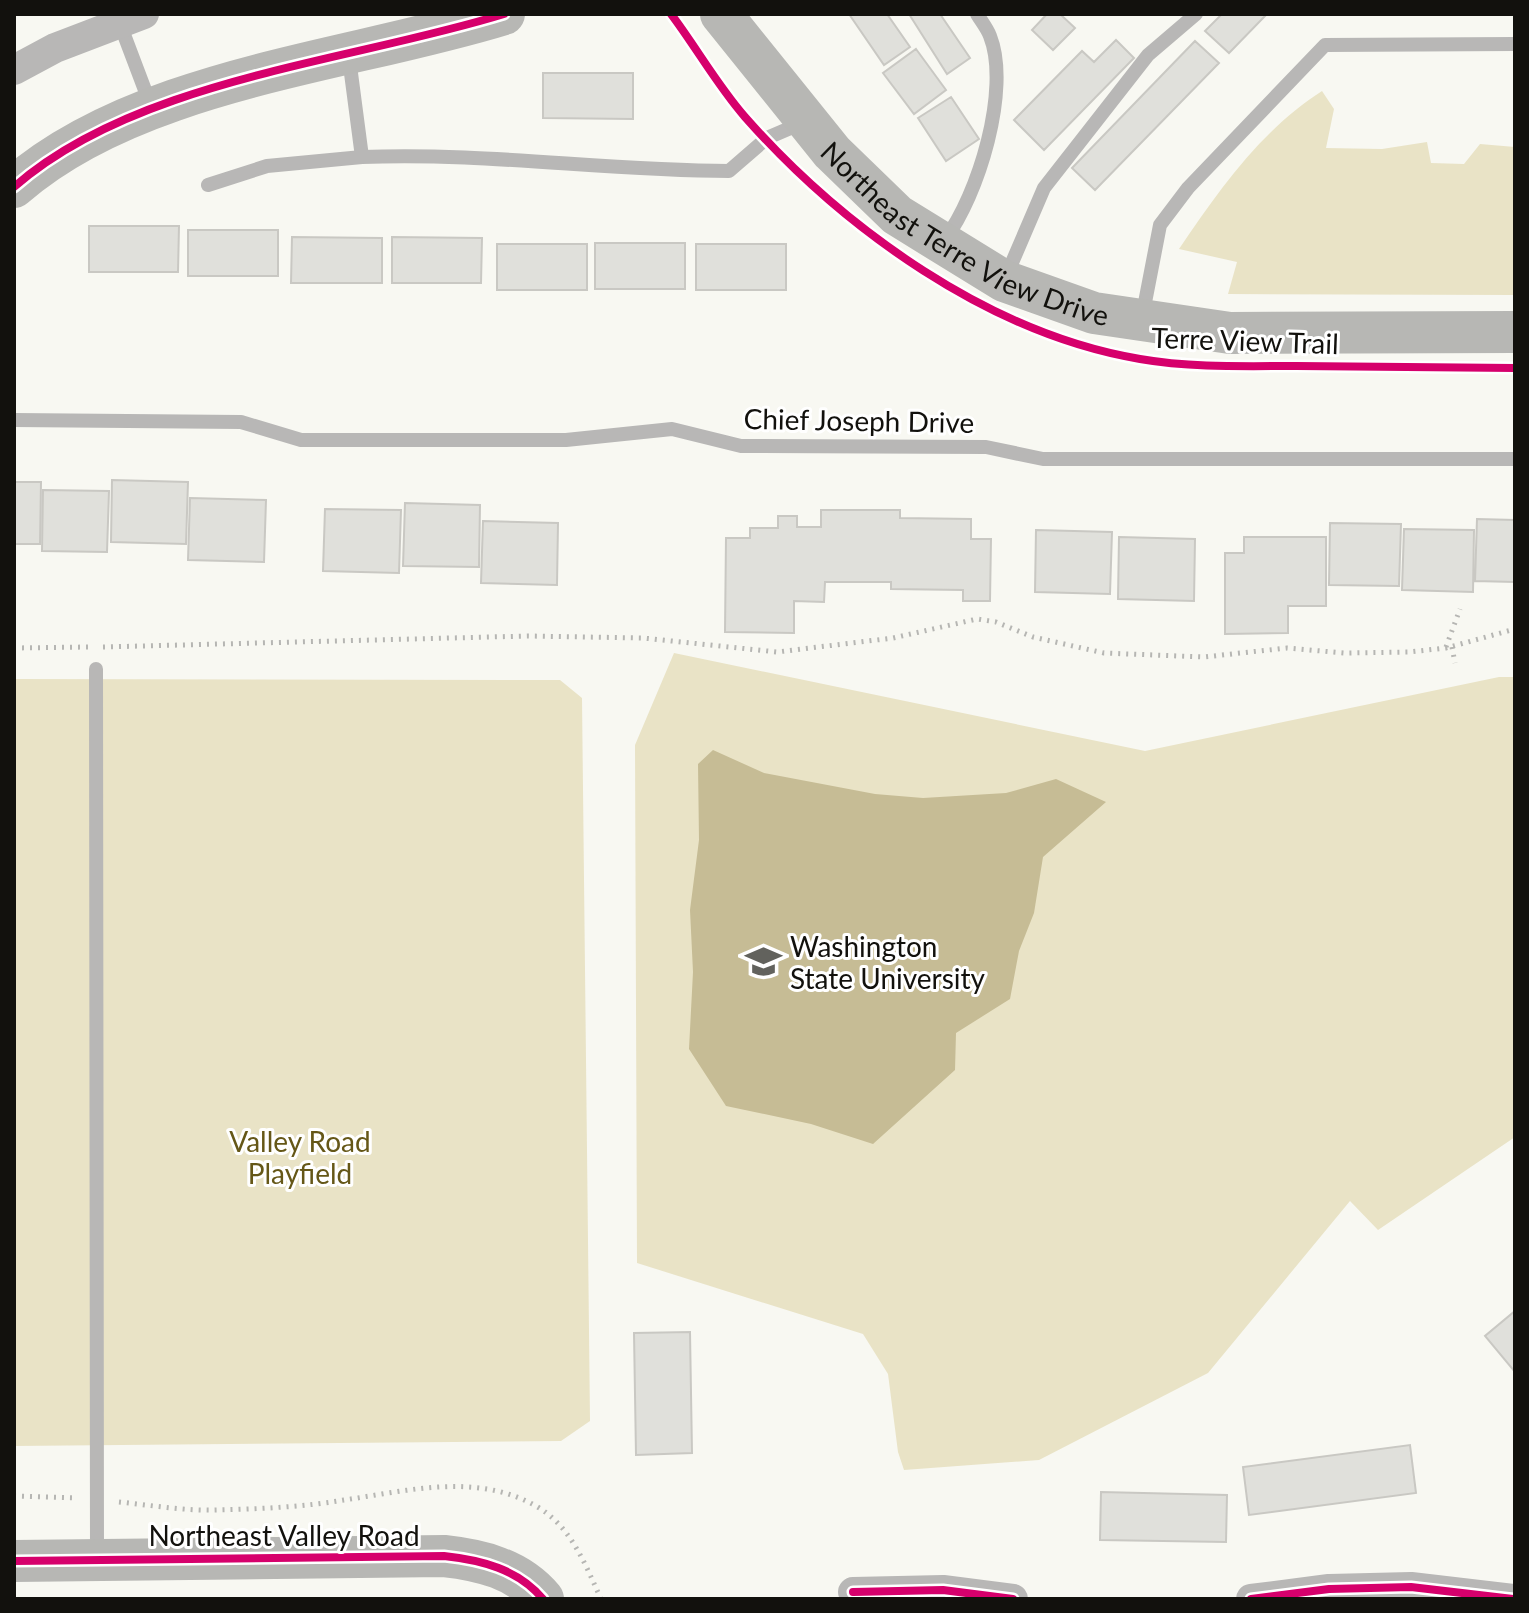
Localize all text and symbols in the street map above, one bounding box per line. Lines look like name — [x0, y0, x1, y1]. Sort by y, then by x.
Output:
street label: Northeast Terre View Drive — [814, 134, 1111, 332]
street label: Terre View Trail — [1151, 320, 1339, 360]
street label: Chief Joseph Drive — [743, 401, 975, 439]
place label: Washington State University — [790, 929, 986, 995]
school or university icon: Washington State University — [745, 943, 783, 981]
park label: Valley Road Playfield — [229, 1124, 371, 1190]
street label: Northeast Valley Road — [148, 1518, 420, 1552]

